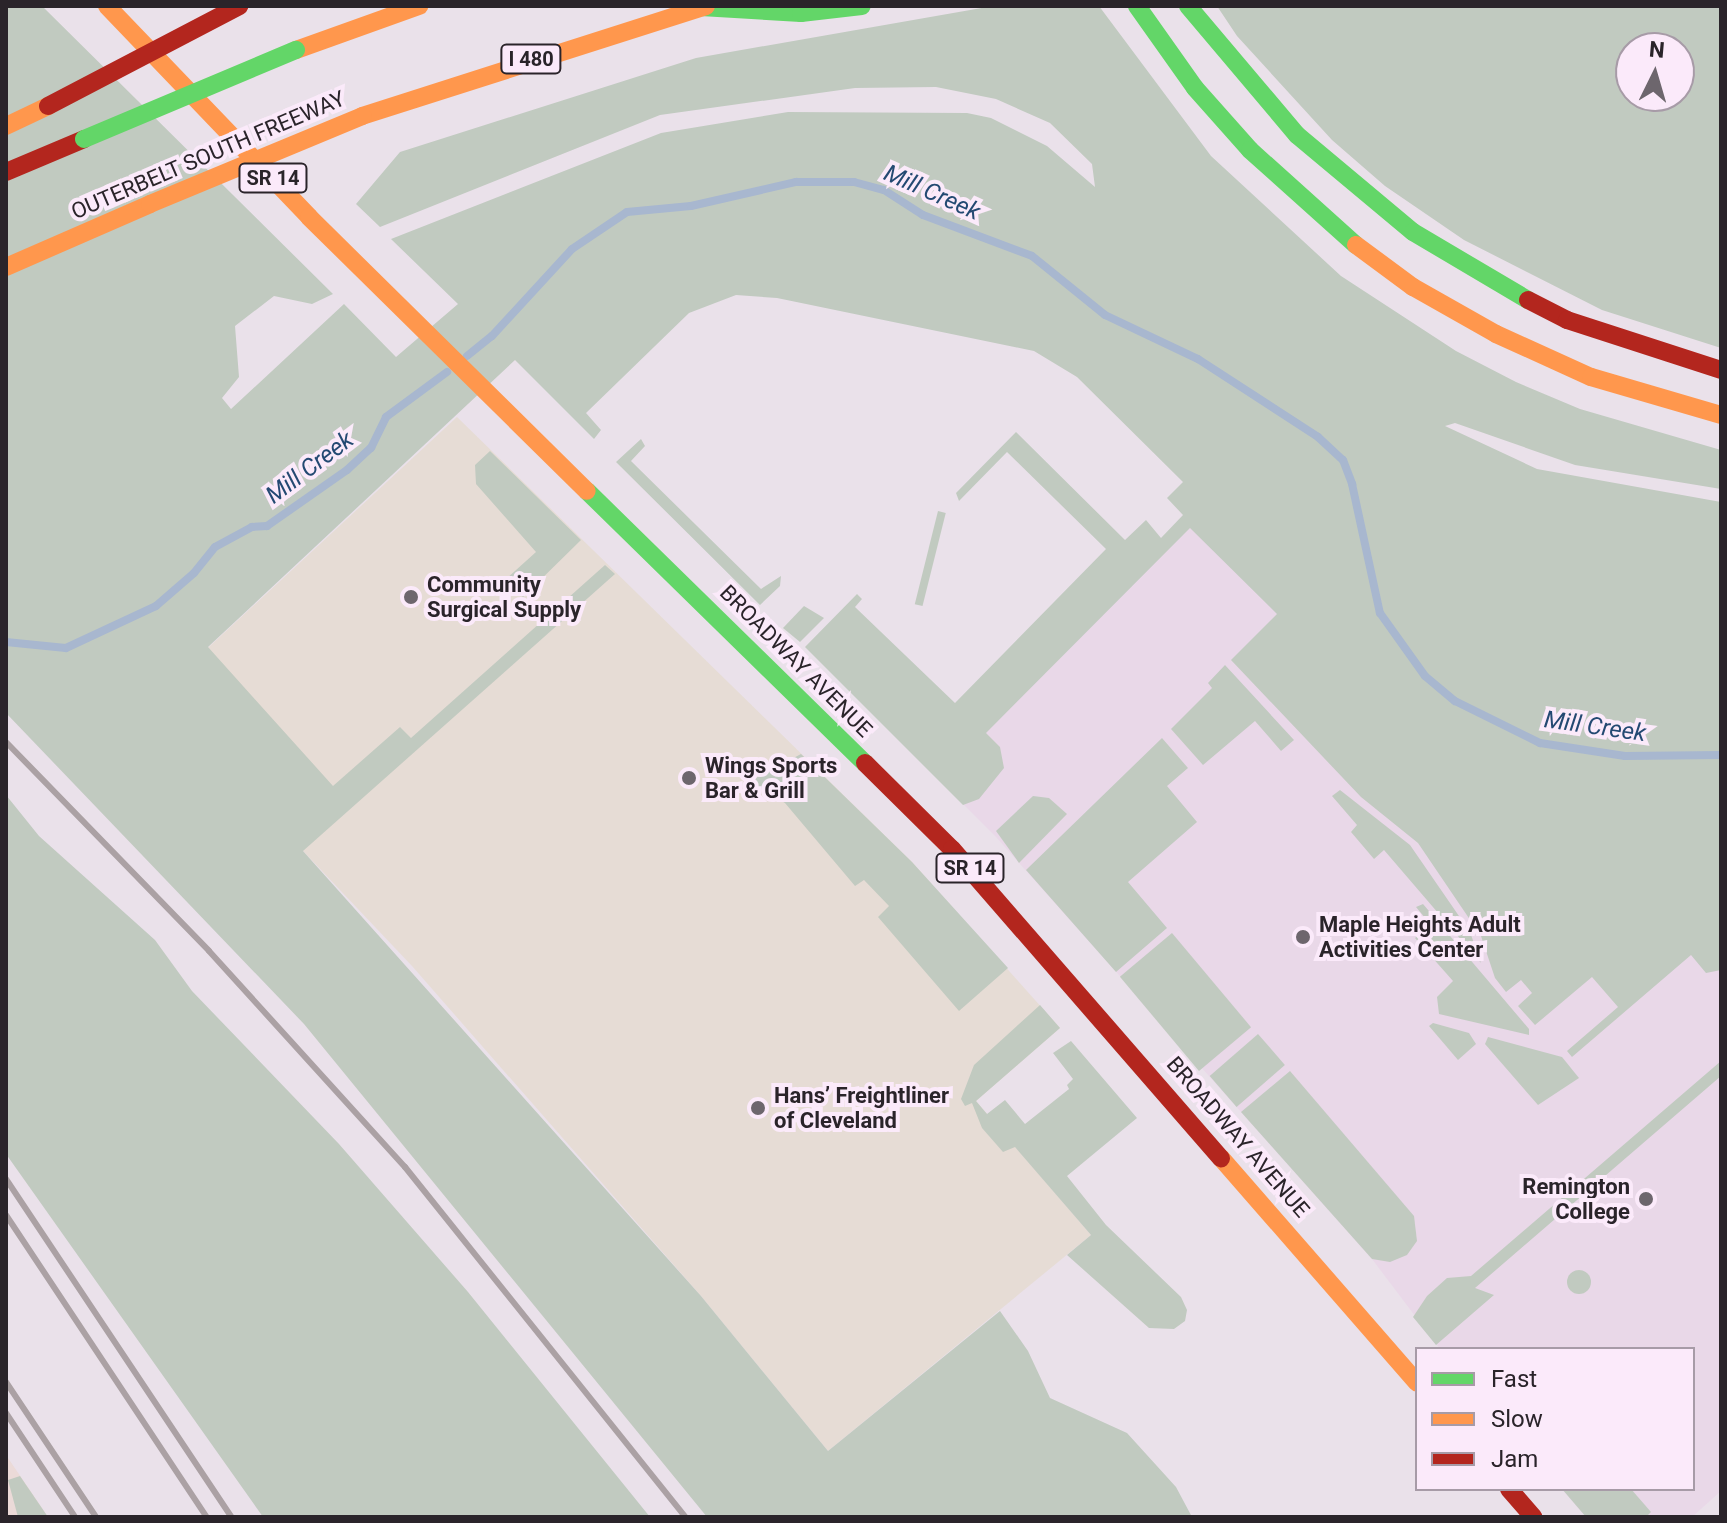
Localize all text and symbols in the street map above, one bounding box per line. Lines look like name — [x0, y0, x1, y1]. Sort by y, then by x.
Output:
north arrow — [1615, 32, 1695, 112]
text: N — [1648, 36, 1666, 63]
road number: I 480 — [499, 43, 563, 75]
street label: OUTERBELT SOUTH FREEWAY — [67, 85, 349, 225]
water label: Mill Creek — [879, 159, 985, 227]
road number: SR 14 — [237, 162, 309, 194]
water label: Mill Creek — [260, 426, 360, 510]
place label: Community Surgical Supply — [427, 571, 581, 622]
street label: BROADWAY AVENUE — [714, 579, 878, 743]
marker: Community Surgical Supply — [402, 588, 420, 606]
water label: Mill Creek — [1542, 706, 1648, 748]
place label: Wings Sports Bar & Grill — [705, 752, 837, 804]
marker: Wings Sports Bar & Grill — [680, 769, 698, 787]
road number: SR 14 — [934, 852, 1006, 884]
place label: Maple Heights Adult Activities Center — [1319, 911, 1521, 962]
marker: Maple Heights Adult Activities Center — [1294, 928, 1312, 946]
street label: BROADWAY AVENUE — [1161, 1051, 1315, 1223]
place label: Hans’ Freightliner of Cleveland — [774, 1082, 949, 1134]
marker: Hans’ Freightliner of Cleveland — [749, 1099, 767, 1117]
place label: Remington College — [1522, 1173, 1630, 1224]
marker: Remington College — [1637, 1190, 1655, 1208]
legend — [1415, 1347, 1695, 1491]
text: Fast — [1491, 1365, 1537, 1393]
text: Slow — [1491, 1405, 1543, 1433]
text: Jam — [1491, 1445, 1538, 1473]

